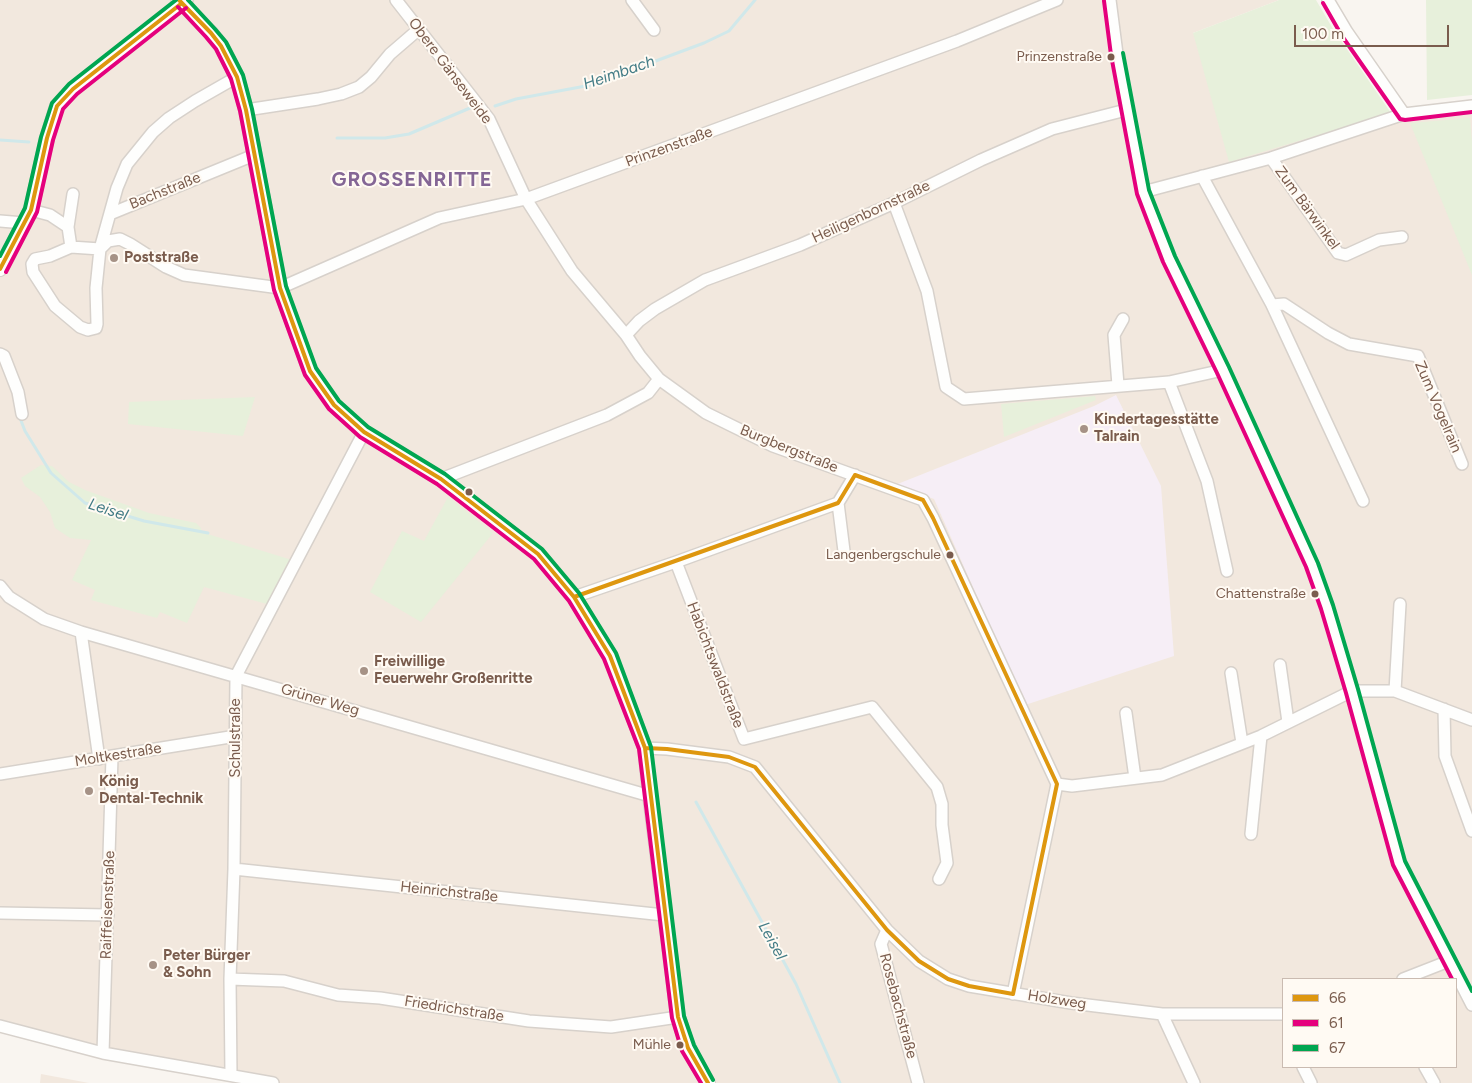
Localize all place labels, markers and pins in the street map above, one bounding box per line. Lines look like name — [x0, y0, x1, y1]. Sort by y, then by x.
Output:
place label: Prinzenstraße — [1017, 49, 1102, 65]
marker: Prinzenstraße — [1106, 52, 1116, 62]
place label: Poststraße — [124, 249, 198, 267]
marker: Poststraße — [108, 252, 120, 264]
place label: Kindertagesstätte Talrain — [1094, 411, 1219, 446]
marker: Kindertagesstätte Talrain — [1078, 423, 1090, 435]
unlabelled marker — [464, 487, 474, 497]
place label: Langenbergschule — [826, 547, 941, 563]
marker: Langenbergschule — [945, 550, 955, 560]
place label: Chattenstraße — [1216, 586, 1306, 602]
marker: Chattenstraße — [1310, 589, 1320, 599]
place label: Freiwillige Feuerwehr Großenritte — [374, 653, 532, 688]
marker: Freiwillige Feuerwehr Großenritte — [358, 665, 370, 677]
place label: König Dental-Technik — [99, 773, 203, 808]
marker: König Dental-Technik — [83, 785, 95, 797]
place label: Peter Bürger & Sohn — [163, 947, 250, 982]
marker: Peter Bürger & Sohn — [147, 959, 159, 971]
place label: Mühle — [633, 1037, 671, 1053]
marker: Mühle — [675, 1040, 685, 1050]

